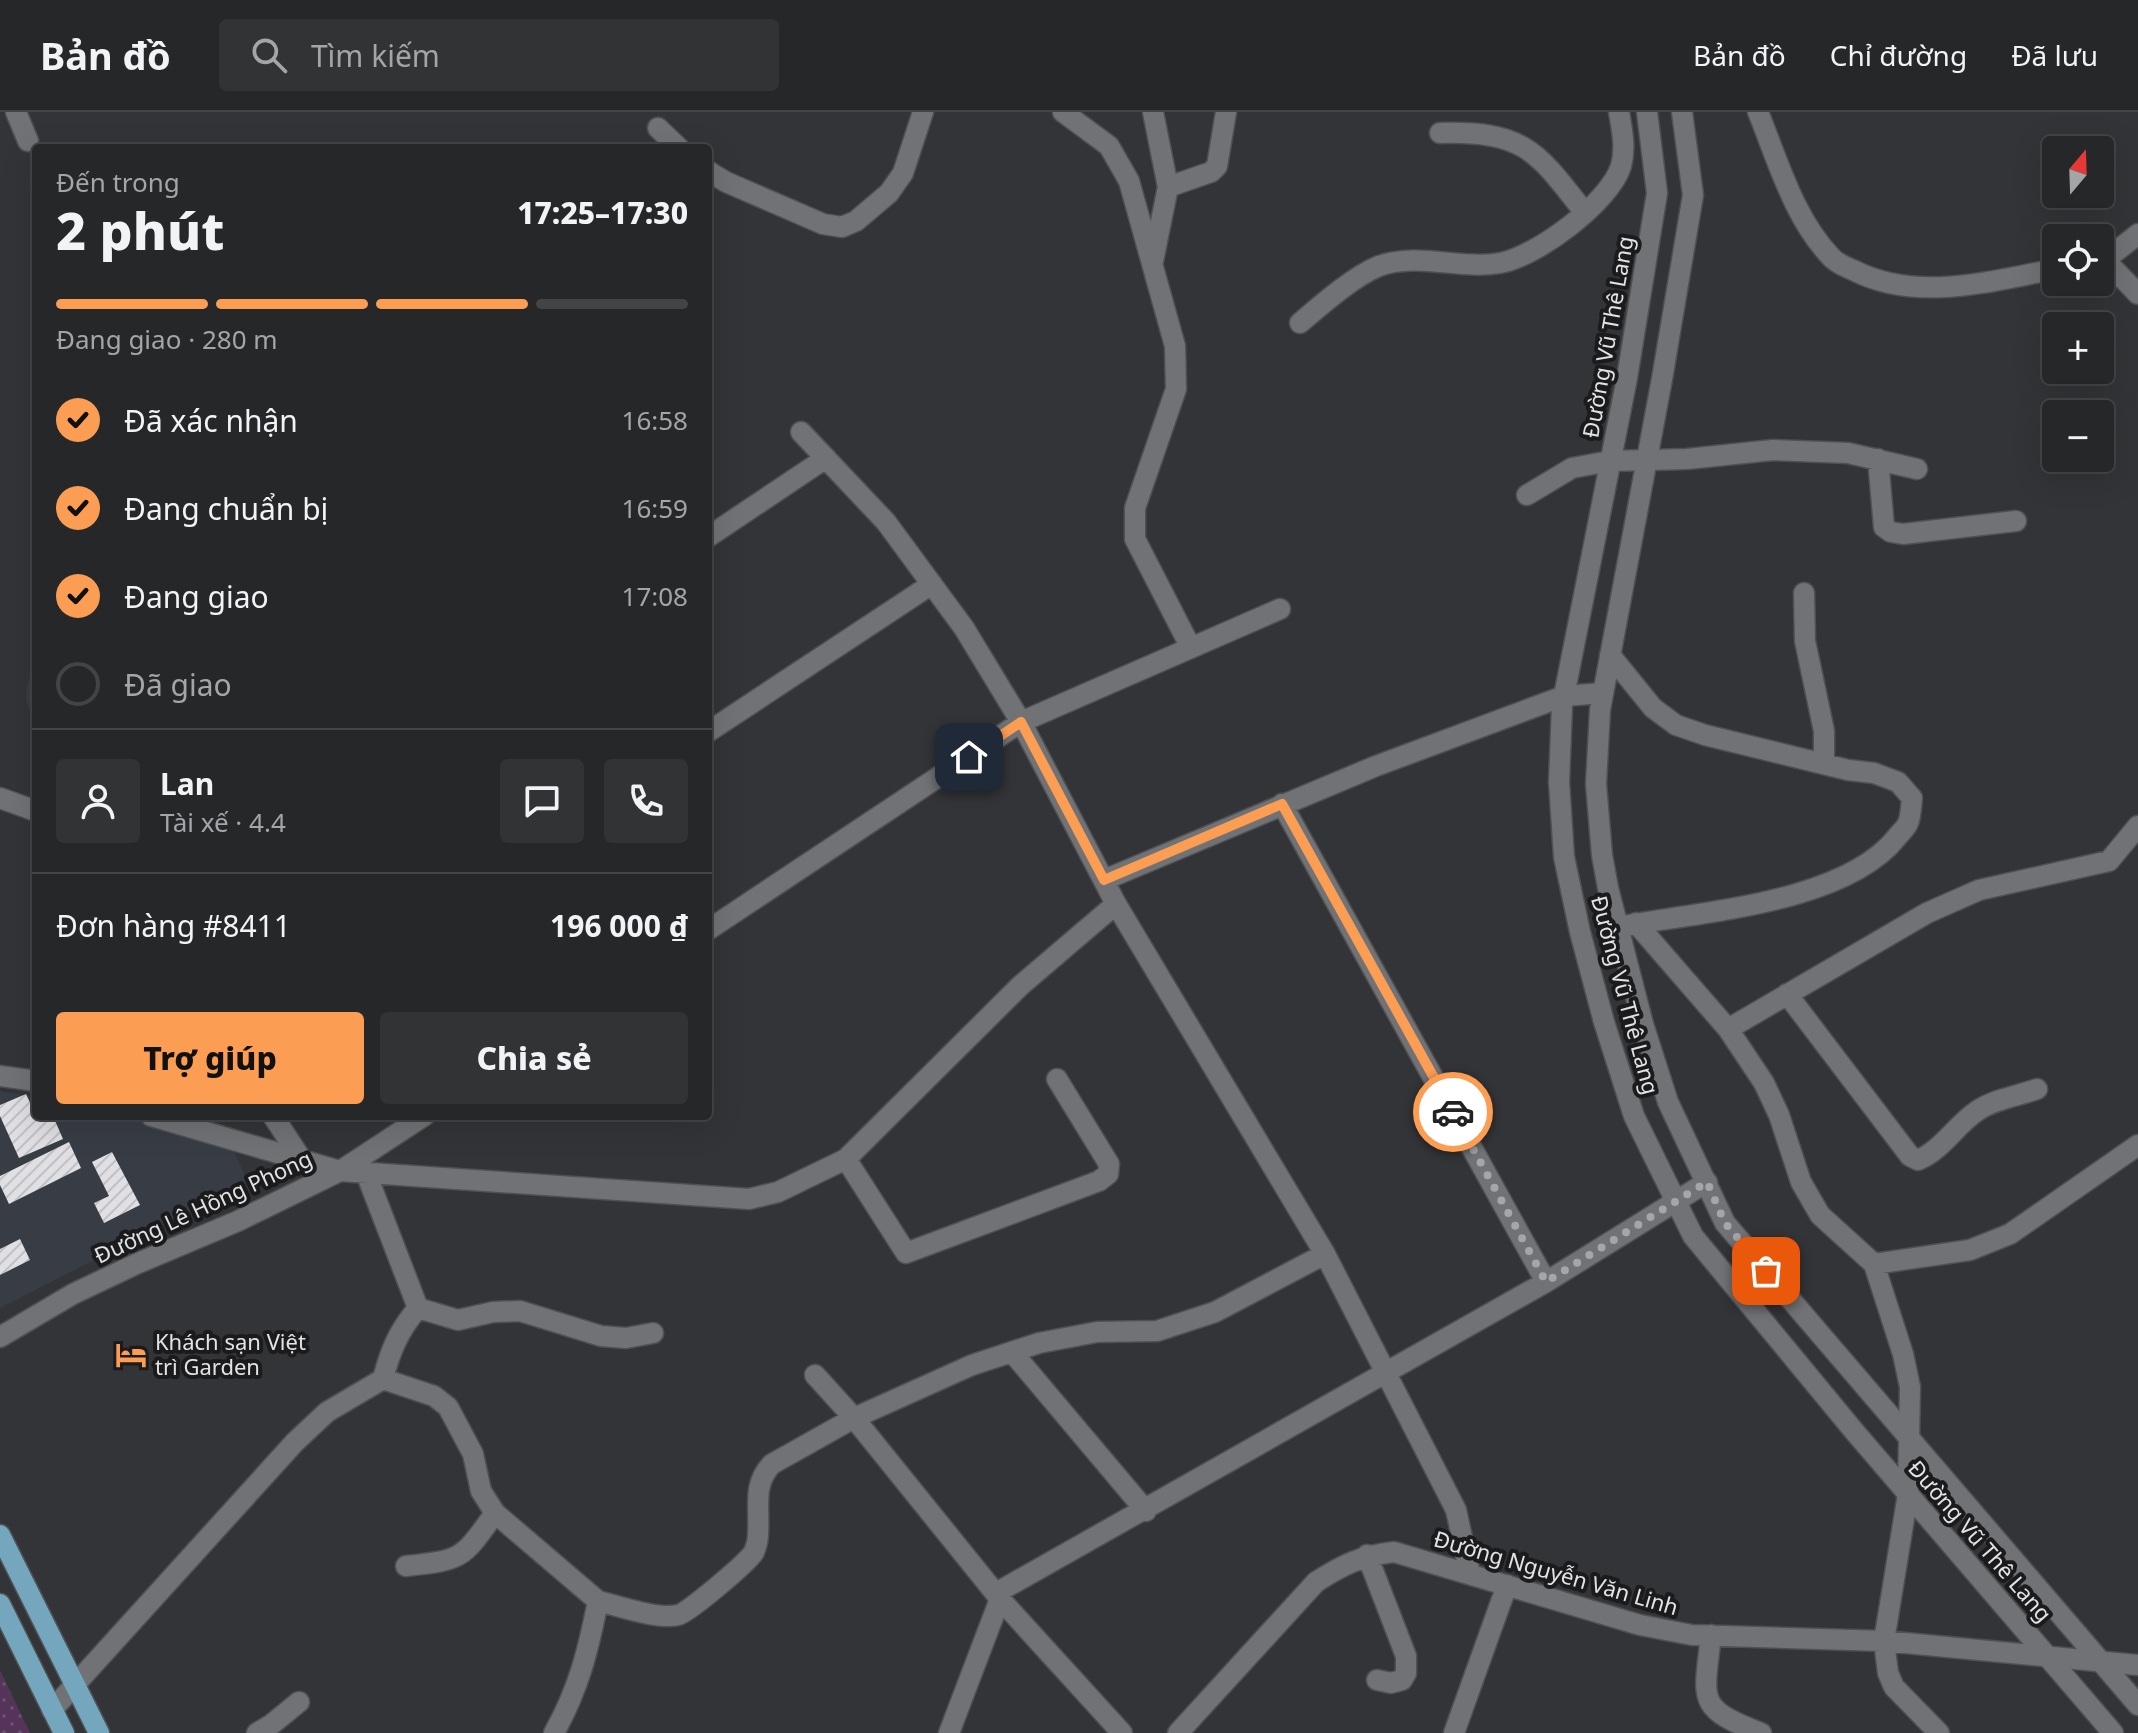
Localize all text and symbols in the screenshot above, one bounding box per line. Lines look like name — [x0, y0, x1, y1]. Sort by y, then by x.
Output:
search box — [219, 19, 779, 91]
text: Bản đồ — [40, 29, 171, 81]
icon: search — [247, 33, 291, 77]
text: Tìm kiếm — [311, 35, 440, 76]
text: Bản đồ — [1693, 36, 1786, 74]
text: Chỉ đường — [1830, 36, 1967, 74]
text: Đã lưu — [2011, 36, 2098, 74]
north arrow — [2042, 136, 2114, 208]
map controls — [2042, 136, 2114, 472]
text: Đến trong — [56, 164, 180, 200]
text: 17:25–17:30 — [517, 192, 688, 233]
text: 2 phút — [56, 194, 224, 265]
button: locate — [2042, 224, 2114, 296]
street label: Đường Vũ Thê Lang — [1574, 234, 1640, 440]
button: + — [2042, 312, 2114, 384]
text: Đang giao · 280 m — [56, 321, 278, 357]
icon: check — [56, 398, 100, 442]
text: Đã xác nhận — [124, 400, 298, 441]
button: − — [2042, 400, 2114, 472]
text: 16:58 — [622, 402, 688, 438]
icon: check — [56, 486, 100, 530]
text: Đang chuẩn bị — [124, 488, 328, 529]
text: 16:59 — [622, 490, 688, 526]
icon: check — [56, 574, 100, 618]
text: Đang giao — [124, 576, 269, 617]
text: 17:08 — [622, 578, 688, 614]
text: Đã giao — [124, 664, 232, 705]
pin — [935, 723, 1003, 791]
icon: home — [947, 735, 991, 779]
button: person — [56, 759, 140, 843]
button: chat — [500, 759, 584, 843]
button: phone — [604, 759, 688, 843]
text: Lan — [160, 763, 214, 804]
text: Tài xế · 4.4 — [160, 804, 286, 840]
street label: Đường Vũ Thê Lang — [1585, 892, 1667, 1097]
text: Đơn hàng #8411 — [56, 905, 291, 946]
text: 196 000 ₫ — [550, 905, 688, 946]
button: Trợ giúp — [56, 1012, 364, 1104]
button: Chia sẻ — [380, 1012, 688, 1104]
courier — [1413, 1072, 1493, 1152]
icon: car — [1431, 1090, 1475, 1134]
street label: Đường Lê Hồng Phong — [89, 1142, 316, 1270]
pin — [1732, 1237, 1800, 1305]
icon: bag — [1744, 1249, 1788, 1293]
place label: Khách sạn Việt trì Garden — [155, 1326, 306, 1381]
hotel icon: Khách sạn Việt trì Garden — [114, 1338, 148, 1372]
street label: Đường Vũ Thê Lang — [1902, 1453, 2059, 1627]
street label: Đường Nguyễn Văn Linh — [1431, 1523, 1682, 1621]

